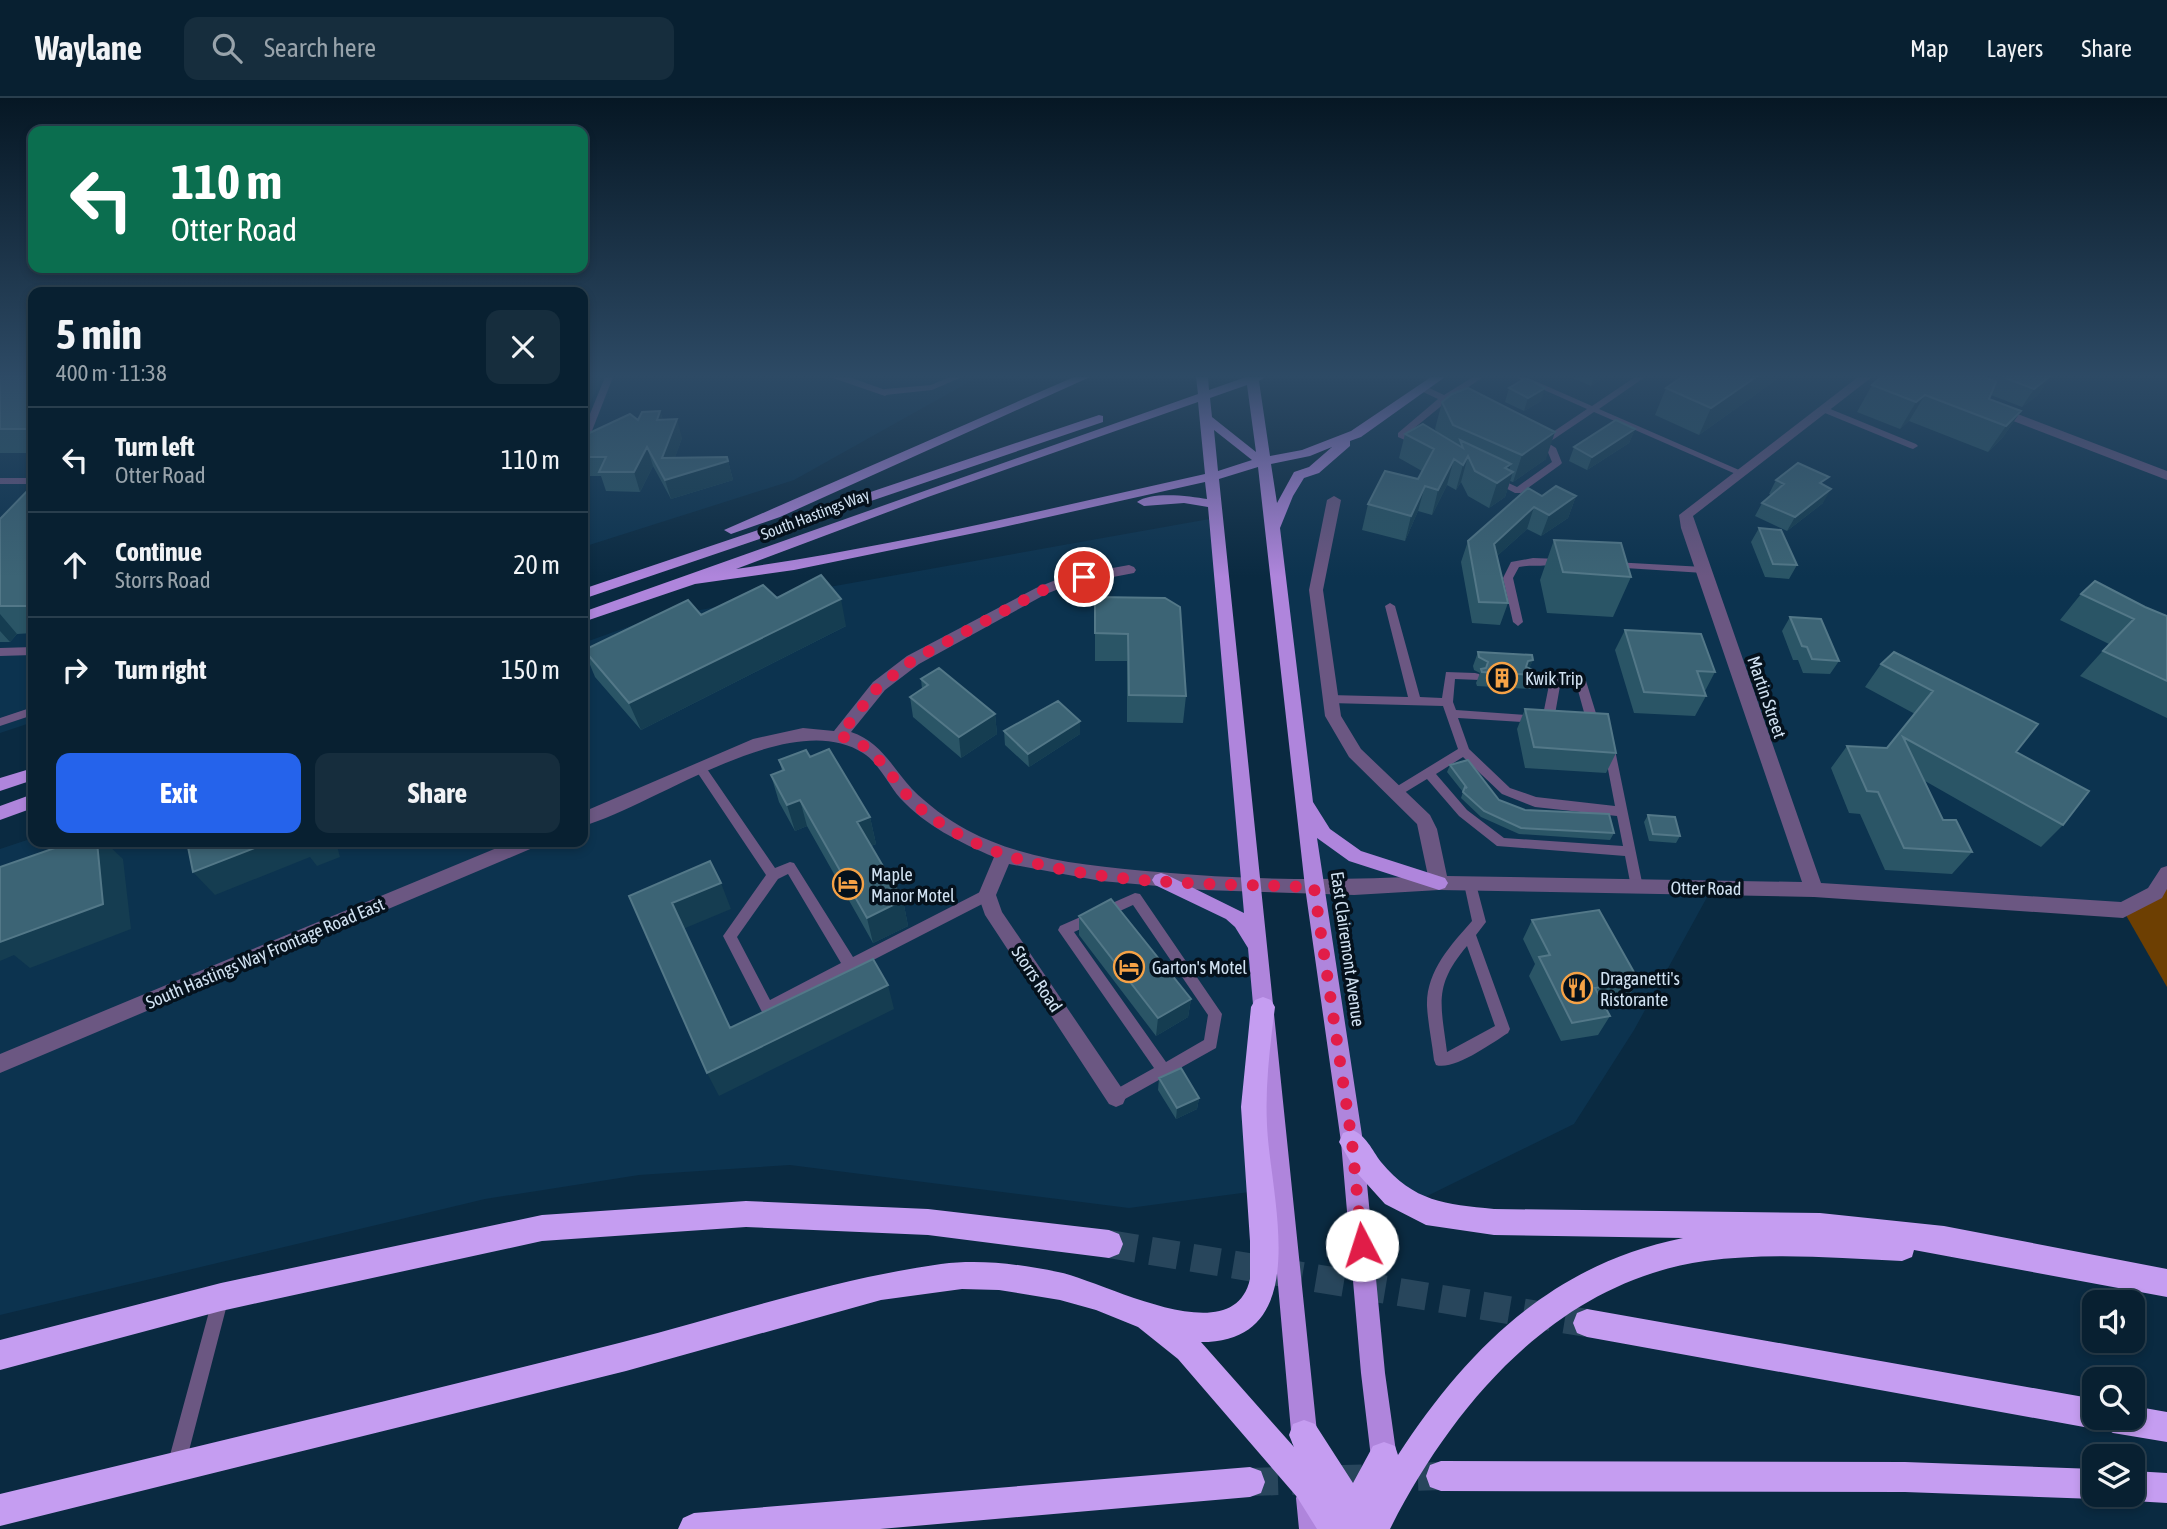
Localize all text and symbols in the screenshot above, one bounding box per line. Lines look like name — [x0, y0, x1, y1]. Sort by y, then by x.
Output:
search box — [184, 17, 674, 80]
text: Waylane — [35, 29, 142, 67]
icon: search — [208, 29, 246, 67]
text: Search here — [264, 33, 376, 63]
text: Map — [1910, 35, 1949, 62]
text: Layers — [1987, 35, 2043, 62]
text: Share — [2081, 35, 2132, 62]
text: 110 m — [171, 153, 282, 209]
icon: left — [56, 154, 147, 245]
text: Otter Road — [171, 211, 297, 248]
text: 5 min — [56, 310, 142, 358]
button: close — [486, 310, 560, 384]
text: 400 m · 11:38 — [56, 360, 167, 386]
text: Turn left — [115, 432, 195, 462]
icon: left — [56, 441, 94, 479]
text: 110 m — [501, 445, 560, 475]
text: Otter Road — [115, 462, 206, 488]
street label: South Hastings Way — [758, 485, 873, 544]
text: Continue — [115, 537, 202, 567]
icon: ahead — [56, 546, 94, 584]
pin — [1054, 547, 1114, 607]
text: 20 m — [513, 550, 560, 580]
icon: arrive — [1065, 558, 1103, 596]
text: Storrs Road — [115, 567, 211, 593]
icon: right — [56, 651, 94, 689]
street label: Martin Street — [1743, 653, 1791, 741]
text: Turn right — [115, 655, 206, 685]
text: 150 m — [501, 655, 560, 685]
building icon: Kwik Trip — [1485, 661, 1519, 695]
place label: Kwik Trip — [1525, 668, 1583, 689]
button: Exit — [56, 753, 301, 833]
button: Share — [315, 753, 560, 833]
place label: Maple Manor Motel — [871, 864, 955, 906]
hotel icon: Maple Manor Motel — [831, 867, 865, 901]
street label: East Clairemont Avenue — [1327, 870, 1369, 1028]
street label: Otter Road — [1670, 877, 1742, 899]
street label: South Hastings Way Frontage Road East — [143, 893, 387, 1013]
street label: Storrs Road — [1007, 942, 1067, 1016]
hotel icon: Garton's Motel — [1112, 950, 1146, 984]
place label: Garton's Motel — [1152, 957, 1247, 978]
place label: Draganetti's Ristorante — [1600, 968, 1680, 1010]
restaurant icon: Draganetti's Ristorante — [1560, 971, 1594, 1005]
position arrow — [1325, 1208, 1399, 1282]
map controls — [2082, 1290, 2145, 1507]
button: sound — [2082, 1290, 2145, 1353]
button: search — [2082, 1367, 2145, 1430]
button: layers — [2082, 1444, 2145, 1507]

